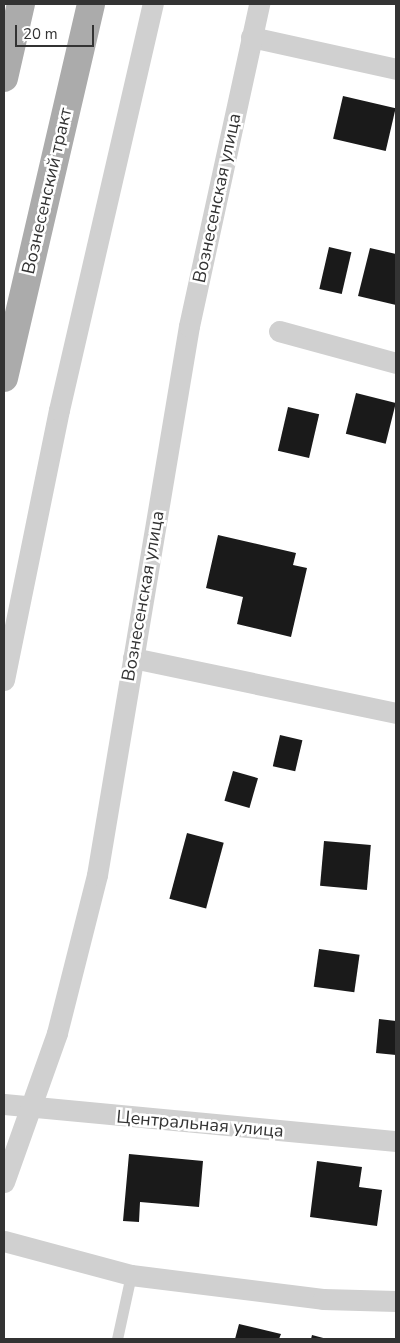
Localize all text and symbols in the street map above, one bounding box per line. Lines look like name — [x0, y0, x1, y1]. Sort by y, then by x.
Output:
scale bar — [18, 15, 96, 47]
text: 20 m — [23, 24, 58, 44]
street label: Вознесенский тракт — [17, 106, 77, 276]
street label: Вознесенская улица — [188, 111, 246, 285]
street label: Вознесенская улица — [117, 509, 169, 683]
street label: Центральная улица — [116, 1106, 284, 1142]

